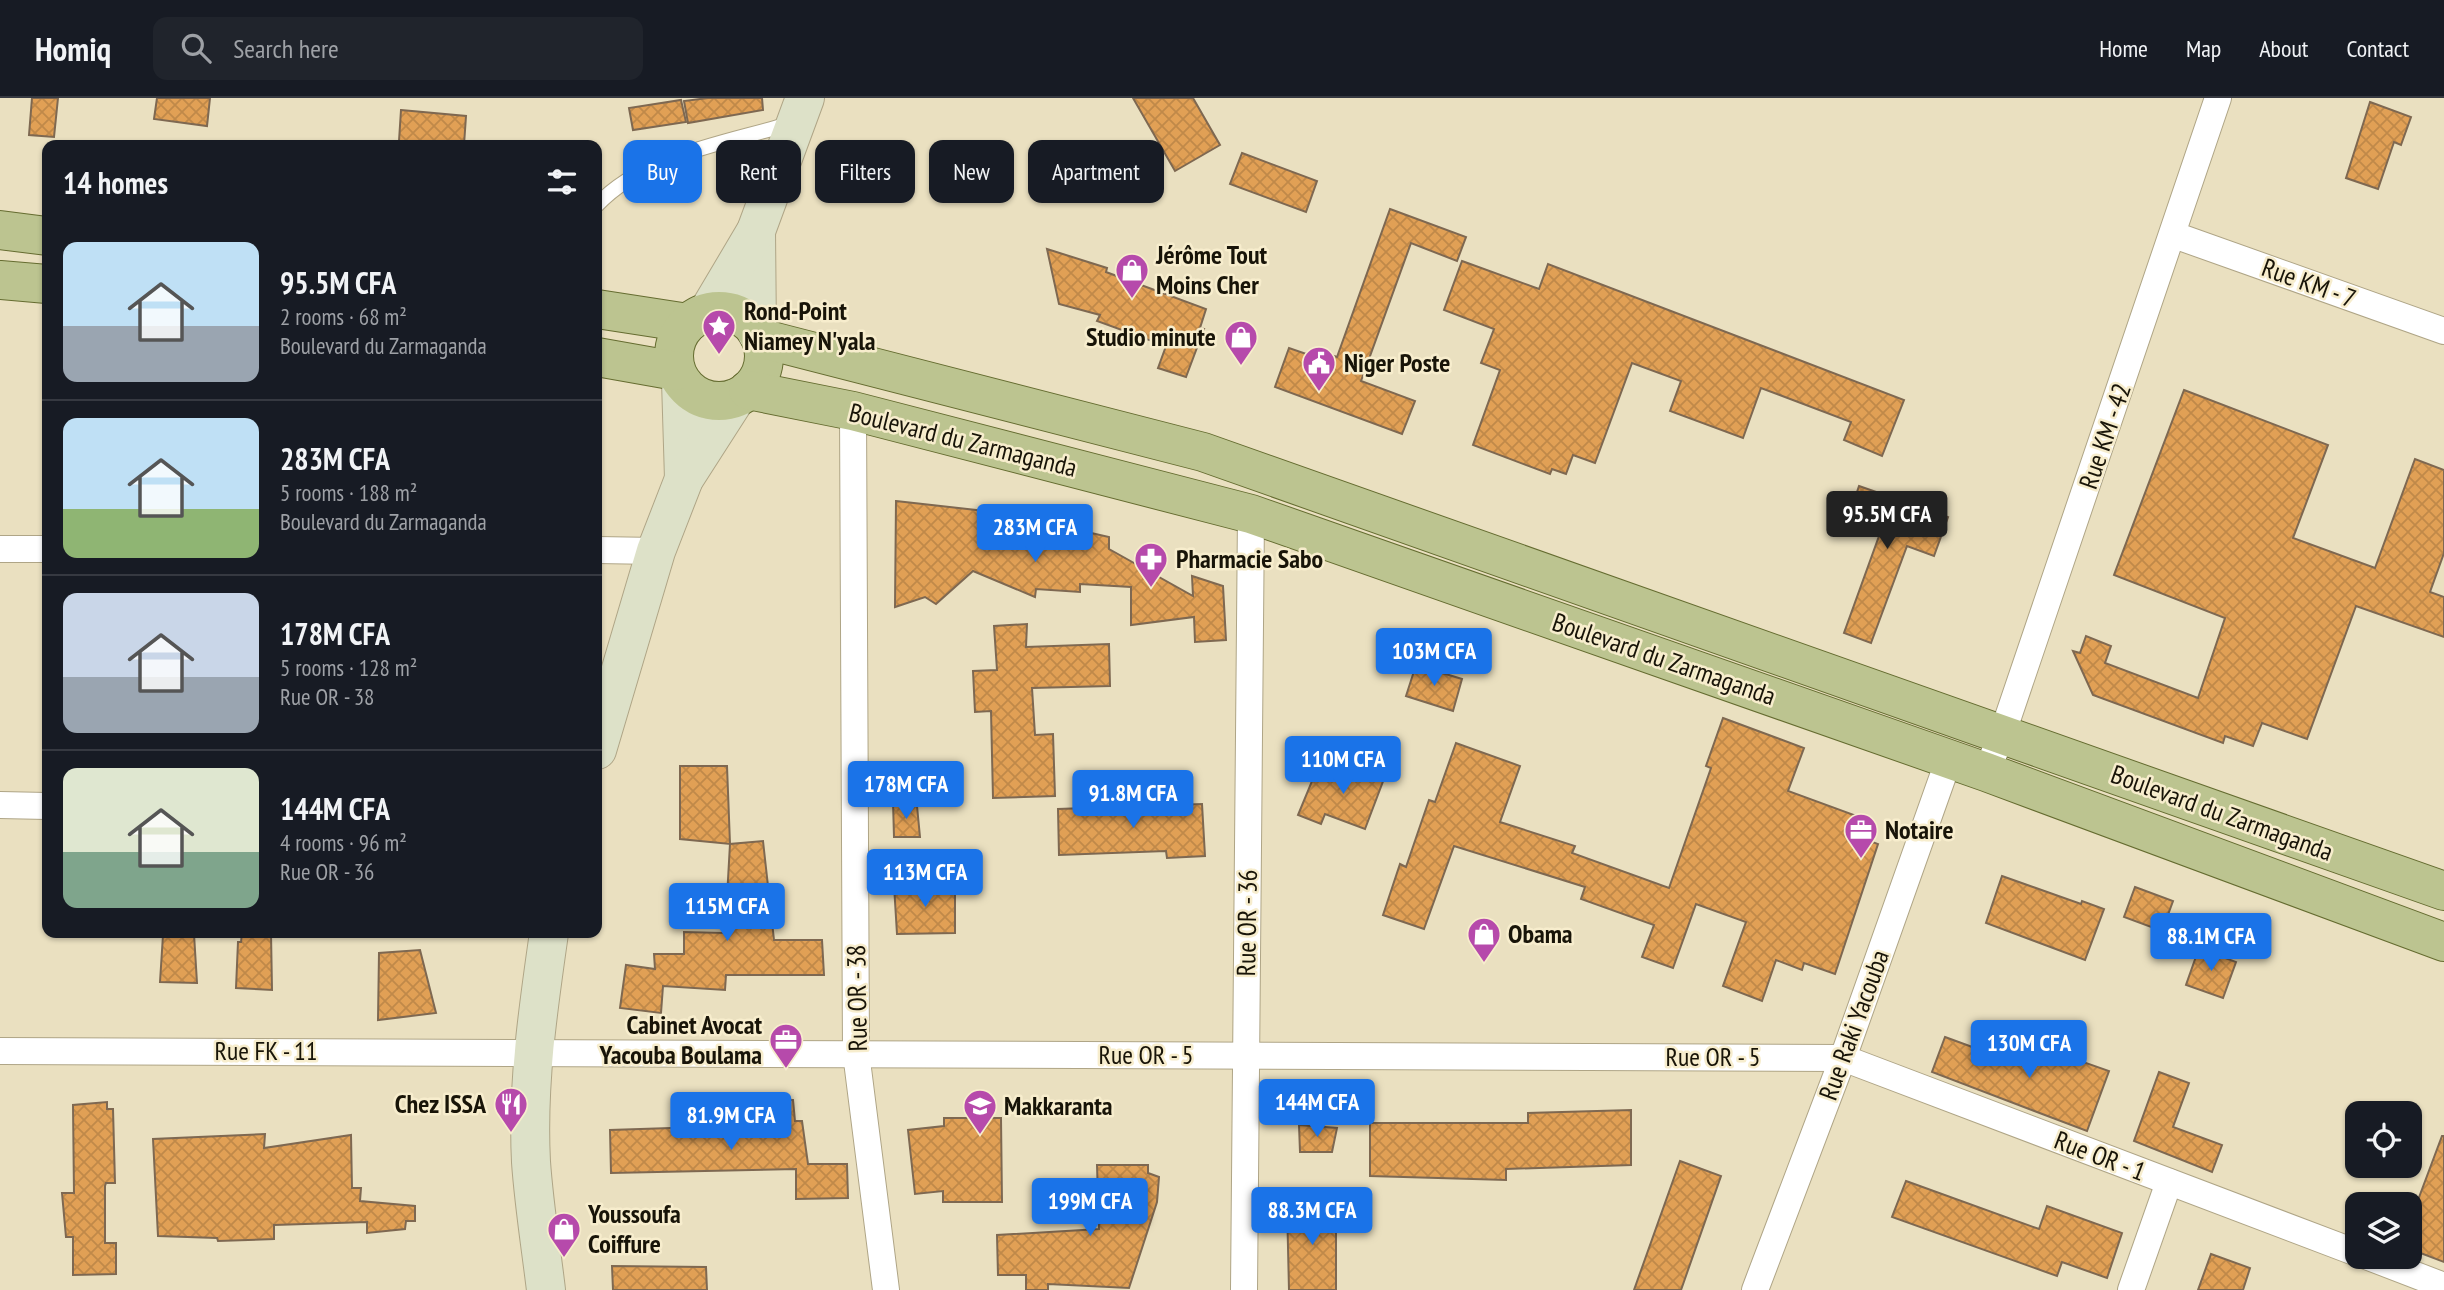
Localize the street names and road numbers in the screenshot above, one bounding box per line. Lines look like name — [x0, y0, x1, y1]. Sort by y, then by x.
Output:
street label: Rue KM - 7 — [2258, 250, 2361, 315]
street label: Rue KM - 42 — [2071, 379, 2138, 493]
street label: Boulevard du Zarmaganda — [846, 395, 1080, 484]
street label: Boulevard du Zarmaganda — [1548, 605, 1780, 712]
street label: Boulevard du Zarmaganda — [2107, 757, 2338, 868]
street label: Rue OR - 36 — [1229, 869, 1264, 977]
street label: Rue OR - 38 — [839, 944, 874, 1052]
street label: Rue Raki Yacouba — [1811, 945, 1896, 1104]
street label: Rue FK - 11 — [215, 1034, 317, 1067]
street label: Rue OR - 5 — [1098, 1038, 1194, 1071]
street label: Rue OR - 5 — [1665, 1040, 1761, 1073]
street label: Rue OR - 1 — [2050, 1123, 2150, 1188]

